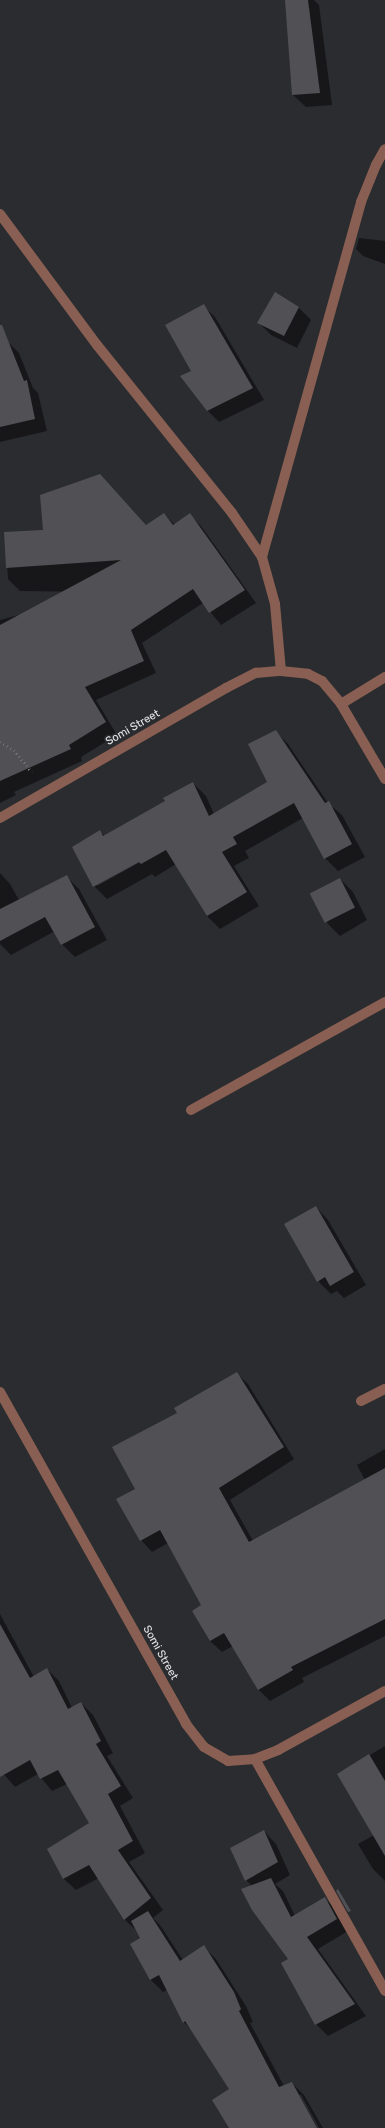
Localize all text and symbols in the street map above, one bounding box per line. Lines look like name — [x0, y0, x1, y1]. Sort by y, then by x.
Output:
street label: Somi Street — [104, 707, 162, 749]
street label: Somi Street — [140, 1624, 180, 1682]

